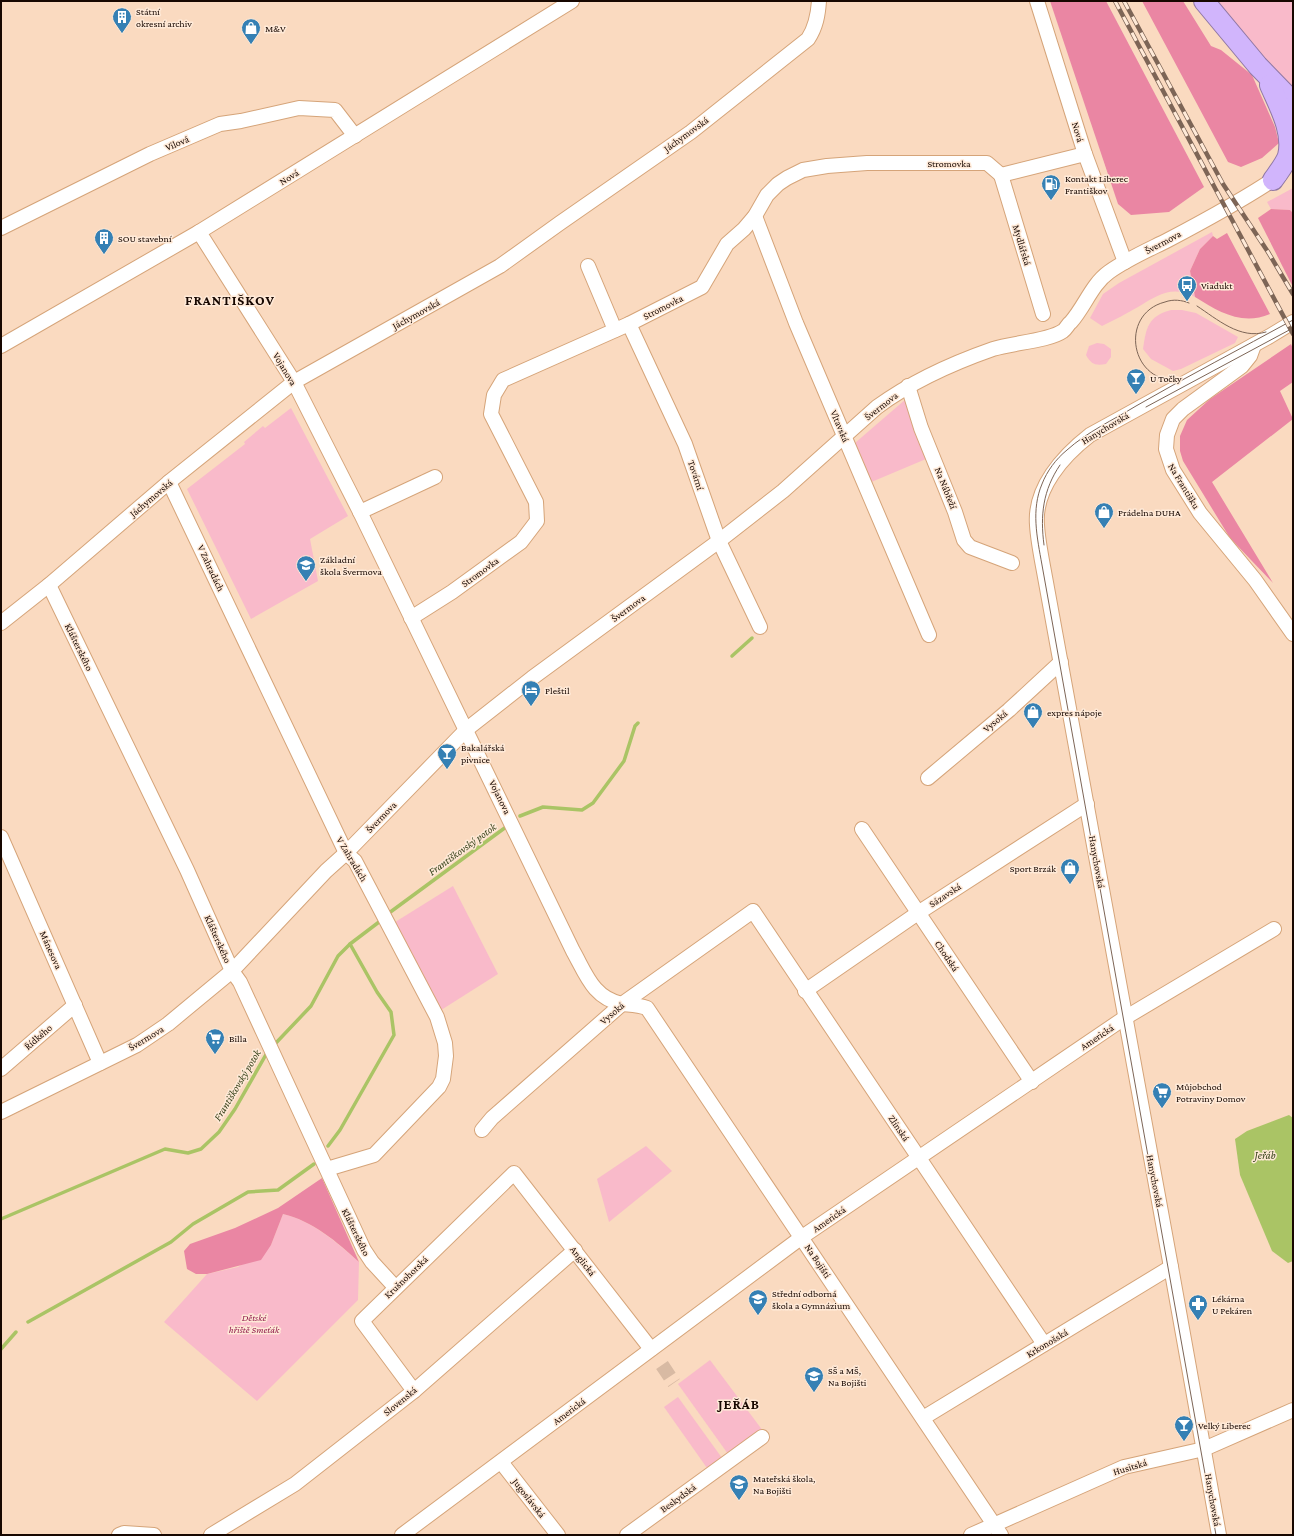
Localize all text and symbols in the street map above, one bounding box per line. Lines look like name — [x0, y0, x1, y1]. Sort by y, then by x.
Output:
building icon: Státní okresní archiv — [111, 6, 133, 34]
place label: Státní okresní archiv — [136, 6, 192, 29]
shop icon: M&V — [240, 17, 262, 45]
place label: M&V — [265, 23, 286, 34]
street label: Jáchymovská — [661, 114, 711, 154]
street label: Nová — [1070, 121, 1086, 144]
street label: Vilová — [163, 133, 191, 153]
street label: Stromovka — [927, 158, 971, 169]
street label: Nová — [277, 167, 301, 187]
fuel station icon: Kontakt Liberec Františkov — [1040, 173, 1062, 201]
place label: Kontakt Liberec Františkov — [1065, 173, 1129, 196]
street label: Mydlářská — [1011, 223, 1034, 267]
building icon: SOU stavební — [93, 227, 115, 255]
street label: Švermova — [1143, 228, 1183, 256]
place label: SOU stavební — [118, 233, 172, 244]
bus stop icon: Viadukt — [1176, 274, 1198, 302]
place label: Viadukt — [1201, 280, 1233, 291]
district label: FRANTIŠKOV — [185, 292, 275, 308]
street label: Stromovka — [641, 292, 685, 322]
street label: Jáchymovská — [390, 296, 442, 332]
street label: Vojanova — [270, 350, 299, 388]
bar icon: U Točky — [1125, 367, 1147, 395]
place label: U Točky — [1150, 373, 1182, 384]
street label: Švermova — [862, 389, 900, 422]
street label: Vltavská — [828, 408, 852, 444]
street label: Hanychovská — [1079, 409, 1131, 446]
street label: Tovární — [686, 459, 706, 492]
street label: Na Františku — [1166, 461, 1202, 511]
street label: Na Nábřeží — [933, 466, 959, 511]
street label: Jáchymovská — [127, 477, 175, 520]
shop icon: Prádelna DUHA — [1093, 501, 1115, 529]
place label: Prádelna DUHA — [1118, 507, 1181, 518]
street label: V Zahradách — [195, 543, 227, 594]
school or university icon: Základní škola Švermova — [295, 554, 317, 582]
place label: Základní škola Švermova — [320, 554, 382, 577]
street label: Stromovka — [459, 555, 501, 589]
street label: Švermova — [609, 592, 647, 624]
street label: Klášterského — [63, 621, 95, 673]
hotel icon: Pleštil — [520, 679, 542, 707]
place label: Pleštil — [545, 685, 570, 696]
shop icon: expres nápoje — [1022, 701, 1044, 729]
street label: Vysoká — [981, 707, 1010, 734]
place label: expres nápoje — [1047, 707, 1102, 719]
bar icon: Bakalářská pivnice — [436, 742, 458, 770]
place label: Bakalářská pivnice — [461, 742, 505, 765]
street label: Vojanova — [486, 778, 513, 817]
street label: Švermova — [363, 799, 399, 835]
water label: Františkovský potok — [426, 820, 500, 878]
street label: V Zahradách — [334, 835, 370, 884]
street label: Hanychovská — [1087, 835, 1107, 890]
shop icon: Sport Brzák — [1059, 857, 1081, 885]
place label: Sport Brzák — [1010, 863, 1056, 874]
street label: Sázavská — [927, 880, 963, 909]
street label: Klášterského — [203, 913, 233, 965]
street label: Mánesova — [38, 929, 64, 971]
street label: Chodská — [933, 939, 961, 974]
street label: Vysoká — [598, 999, 627, 1026]
street label: Řídkého — [22, 1022, 54, 1052]
street label: Americká — [1078, 1022, 1116, 1052]
street label: Švermova — [126, 1023, 166, 1053]
supermarket icon: Billa — [204, 1027, 226, 1055]
place label: Billa — [229, 1033, 247, 1044]
water label: Františkovský potok — [211, 1046, 264, 1123]
supermarket icon: Můjobchod Potraviny Domov — [1151, 1081, 1173, 1109]
place label: Můjobchod Potraviny Domov — [1176, 1081, 1246, 1104]
street label: Zlínská — [886, 1113, 912, 1143]
water label: Jeřáb — [1252, 1149, 1276, 1162]
street label: Hanychovská — [1145, 1154, 1166, 1209]
street label: Americká — [810, 1203, 848, 1234]
street label: Klášterského — [340, 1206, 372, 1258]
street label: Na Bojišti — [802, 1242, 834, 1281]
street label: Anglická — [568, 1244, 598, 1278]
street label: Krušnohorská — [382, 1253, 430, 1300]
school or university icon: Střední odborná škola a Gymnázium — [747, 1288, 769, 1316]
place label: Střední odborná škola a Gymnázium — [772, 1288, 850, 1311]
pharmacy icon: Lékárna U Pekáren — [1187, 1293, 1209, 1321]
place label: Lékárna U Pekáren — [1212, 1293, 1253, 1316]
park label: Dětské hřiště Smeťák — [229, 1312, 280, 1335]
street label: Krkonošská — [1024, 1326, 1070, 1360]
school or university icon: SŠ a MŠ, Na Bojišti — [803, 1365, 825, 1393]
place label: SŠ a MŠ, Na Bojišti — [828, 1365, 867, 1389]
street label: Slovenská — [381, 1384, 419, 1418]
street label: Americká — [551, 1395, 588, 1427]
district label: JEŘÁB — [716, 1396, 760, 1412]
bar icon: Velký Liberec — [1173, 1414, 1195, 1442]
place label: Velký Liberec — [1198, 1420, 1251, 1431]
street label: Husitská — [1112, 1457, 1149, 1477]
school or university icon: Mateřská škola, Na Bojišti — [728, 1473, 750, 1501]
place label: Mateřská škola, Na Bojišti — [753, 1473, 815, 1497]
street label: Hanychovská — [1203, 1473, 1223, 1528]
street label: Jugoslávská — [510, 1475, 548, 1520]
street label: Beskydská — [658, 1481, 698, 1515]

